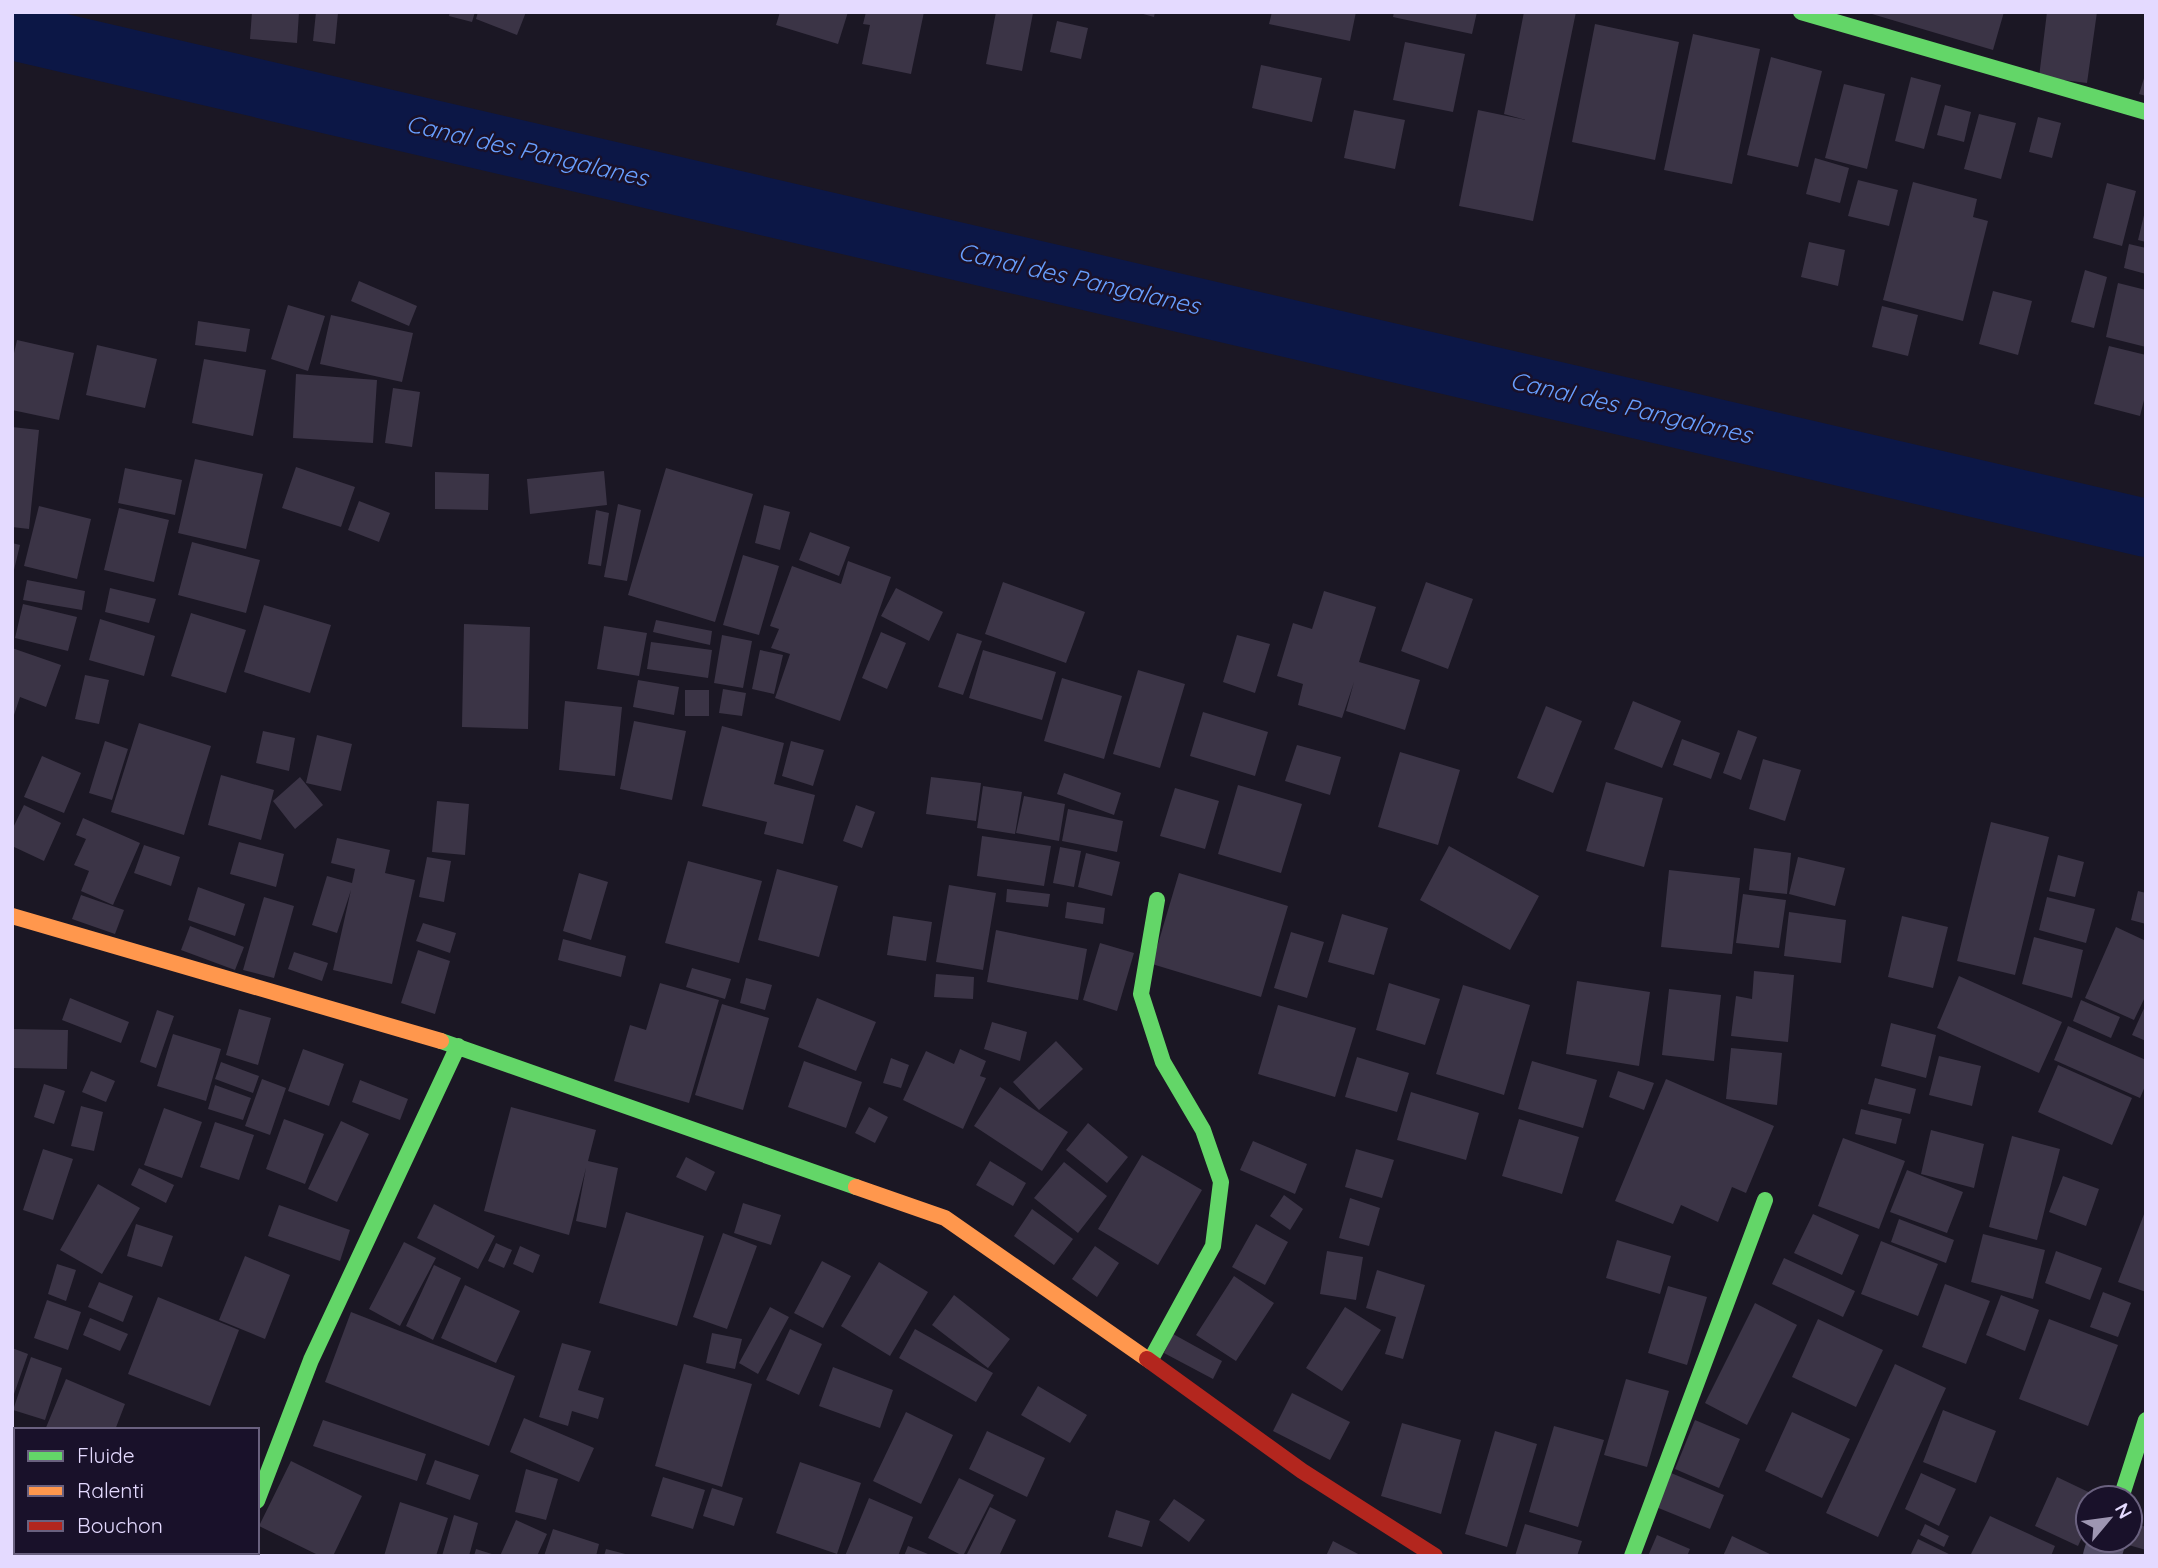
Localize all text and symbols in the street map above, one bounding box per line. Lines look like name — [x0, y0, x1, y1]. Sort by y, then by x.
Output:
water label: Canal des Pangalanes — [403, 108, 653, 193]
water label: Canal des Pangalanes — [955, 236, 1205, 321]
water label: Canal des Pangalanes — [1507, 365, 1757, 450]
legend — [14, 1428, 259, 1554]
text: Fluide — [77, 1442, 135, 1468]
text: Ralenti — [77, 1477, 144, 1503]
north arrow — [2074, 1484, 2144, 1554]
text: N — [2110, 1499, 2138, 1523]
text: Bouchon — [77, 1512, 163, 1538]

